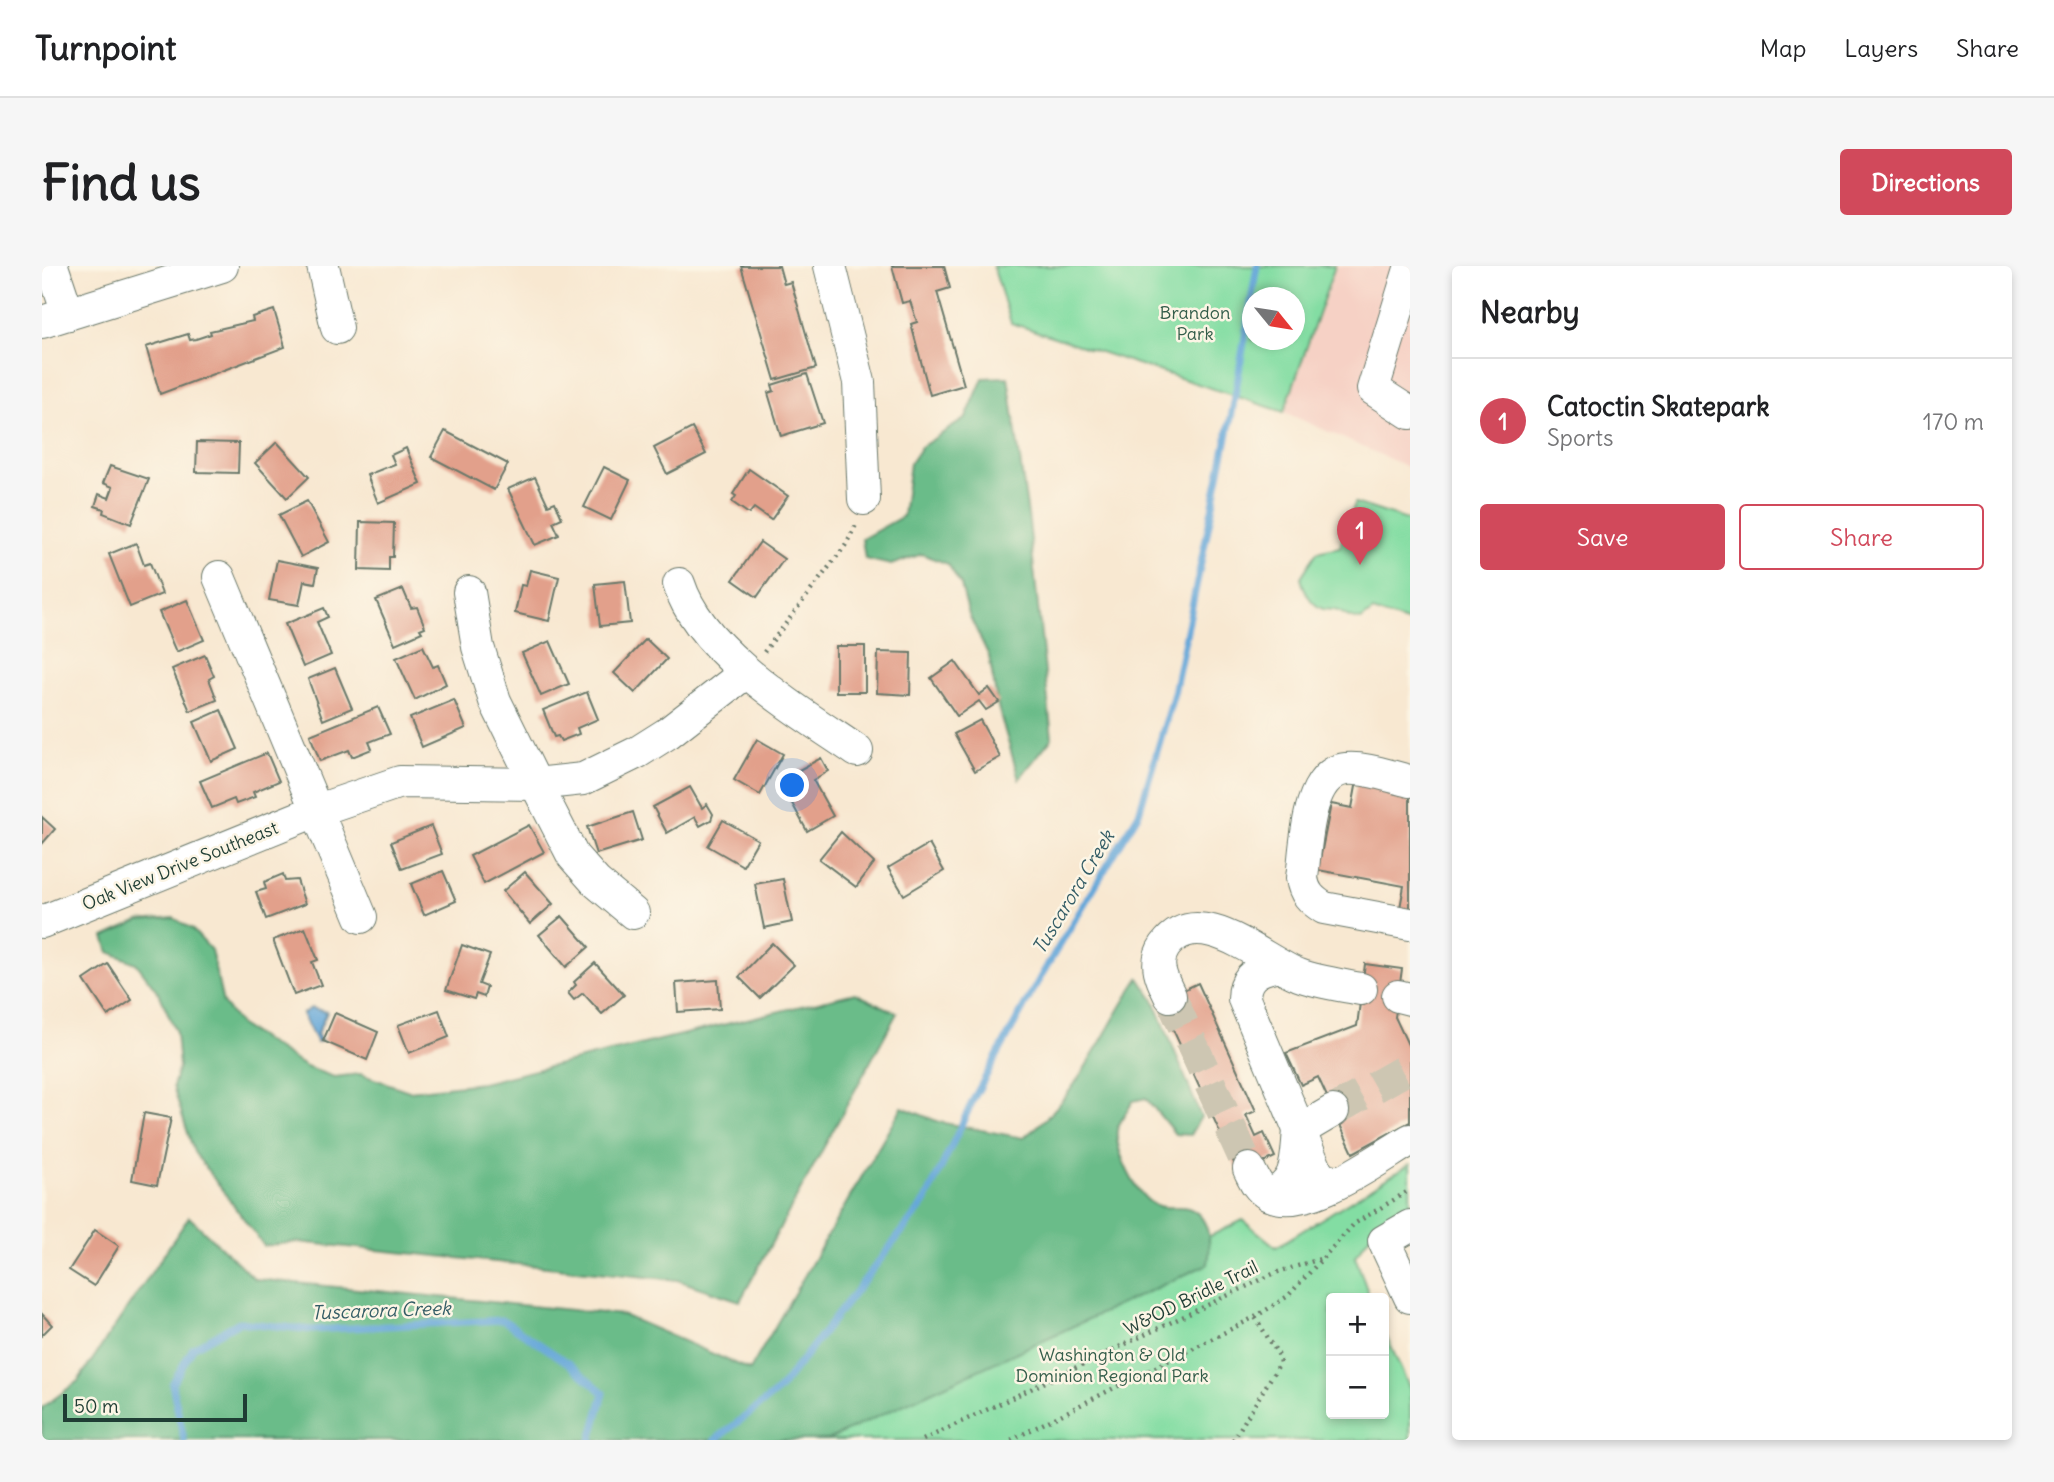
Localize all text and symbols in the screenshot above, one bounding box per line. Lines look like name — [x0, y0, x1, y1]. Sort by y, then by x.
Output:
text: Turnpoint — [35, 27, 176, 69]
text: Map — [1760, 33, 1806, 63]
text: Layers — [1844, 33, 1918, 63]
text: Share — [1956, 33, 2019, 63]
button: Directions — [1840, 149, 2012, 215]
text: Find us — [42, 152, 200, 213]
north arrow — [1242, 287, 1305, 350]
text: Nearby — [1480, 293, 1580, 331]
park label: Brandon Park — [1160, 301, 1230, 345]
text: Catoctin Skatepark — [1547, 390, 1770, 423]
text: 1 — [1498, 407, 1508, 436]
text: 170 m — [1923, 407, 1984, 436]
text: Sports — [1547, 423, 1613, 452]
button: Save — [1480, 504, 1725, 570]
button: Share — [1739, 504, 1984, 570]
pin: 1 — [1337, 507, 1383, 565]
your location — [775, 768, 809, 802]
street label: Oak View Drive Southeast — [78, 816, 281, 915]
water label: Tuscarora Creek — [1027, 825, 1120, 958]
street label: W&OD Bridle Trail — [1120, 1255, 1262, 1340]
map controls — [1326, 1293, 1389, 1419]
button: + — [1326, 1293, 1389, 1356]
water label: Tuscarora Creek — [311, 1296, 452, 1324]
park label: Washington & Old Dominion Regional Park — [1015, 1343, 1209, 1387]
button: − — [1326, 1356, 1389, 1419]
scale bar — [63, 1391, 247, 1423]
text: 50 m — [74, 1394, 119, 1418]

